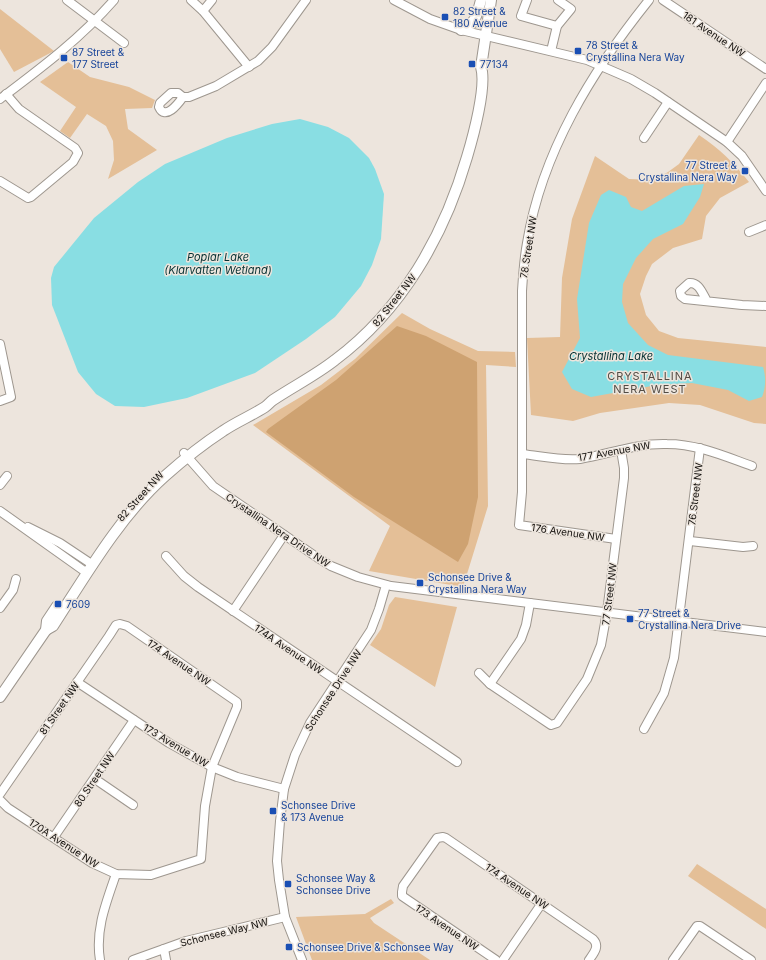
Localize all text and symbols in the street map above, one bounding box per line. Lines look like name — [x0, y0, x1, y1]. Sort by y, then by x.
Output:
place label: 82 Street & 180 Avenue — [453, 5, 508, 29]
street label: 181 Avenue NW — [681, 9, 748, 59]
marker: 82 Street & 180 Avenue — [440, 12, 450, 22]
place label: 78 Street & Crystallina Nera Way — [586, 39, 685, 63]
place label: 87 Street & 177 Street — [72, 46, 125, 70]
marker: 78 Street & Crystallina Nera Way — [573, 46, 583, 56]
marker: 87 Street & 177 Street — [59, 53, 69, 63]
place label: 77134 — [480, 58, 508, 70]
marker: 77134 — [467, 59, 477, 69]
place label: 77 Street & Crystallina Nera Way — [638, 159, 738, 183]
marker: 77 Street & Crystallina Nera Way — [740, 166, 750, 176]
street label: 78 Street NW — [517, 215, 539, 279]
water label: Poplar Lake (Klarvatten Wetland) — [164, 250, 272, 277]
street label: 82 Street NW — [370, 271, 418, 329]
water label: Crystallina Lake — [569, 349, 653, 363]
district label: CRYSTALLINA NERA WEST — [607, 369, 693, 396]
street label: 177 Avenue NW — [577, 439, 651, 463]
street label: 76 Street NW — [685, 462, 705, 526]
street label: 82 Street NW — [114, 468, 166, 524]
street label: Crystallina Nera Drive NW — [224, 491, 333, 570]
street label: 176 Avenue NW — [531, 521, 606, 543]
street label: 77 Street NW — [599, 562, 619, 626]
place label: Schonsee Drive & Crystallina Nera Way — [428, 571, 527, 595]
marker: Schonsee Drive & Crystallina Nera Way — [415, 578, 425, 588]
place label: 7609 — [66, 598, 90, 610]
marker: 7609 — [53, 599, 63, 609]
place label: 77 Street & Crystallina Nera Drive — [638, 607, 741, 631]
marker: 77 Street & Crystallina Nera Drive — [625, 614, 635, 624]
street label: 174A Avenue NW — [252, 621, 326, 677]
street label: 174 Avenue NW — [145, 636, 213, 688]
street label: Schonsee Drive NW — [302, 647, 364, 733]
street label: 81 Street NW — [36, 679, 82, 737]
street label: 173 Avenue NW — [141, 721, 211, 769]
street label: 80 Street NW — [71, 749, 117, 809]
place label: Schonsee Drive & 173 Avenue — [281, 799, 356, 823]
marker: Schonsee Drive & 173 Avenue — [268, 806, 278, 816]
street label: 170A Avenue NW — [27, 816, 101, 870]
street label: 174 Avenue NW — [483, 860, 551, 912]
place label: Schonsee Way & Schonsee Drive — [296, 872, 376, 896]
marker: Schonsee Way & Schonsee Drive — [283, 879, 293, 889]
street label: 173 Avenue NW — [413, 901, 481, 953]
street label: Schonsee Way NW — [179, 915, 269, 949]
place label: Schonsee Drive & Schonsee Way — [297, 941, 454, 953]
marker: Schonsee Drive & Schonsee Way — [284, 942, 294, 952]

